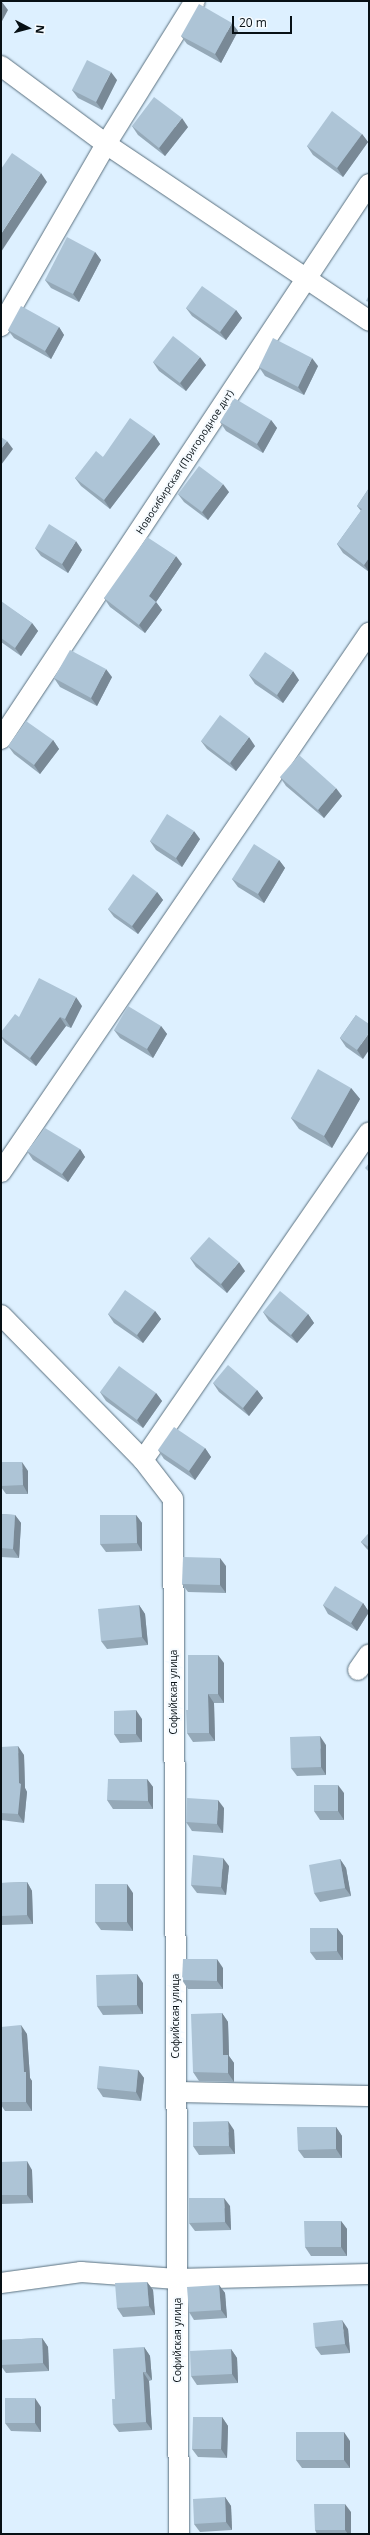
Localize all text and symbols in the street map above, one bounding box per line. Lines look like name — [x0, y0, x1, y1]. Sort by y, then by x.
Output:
north arrow — [8, 8, 48, 48]
scale bar — [234, 8, 294, 34]
text: 20 m — [239, 14, 267, 31]
text: N — [33, 24, 48, 35]
street label: Новосибирская (Пригородное днт) — [134, 388, 236, 536]
street label: Софийская улица — [168, 1650, 180, 1734]
street label: Софийская улица — [170, 1974, 182, 2058]
street label: Софийская улица — [172, 2298, 184, 2382]

